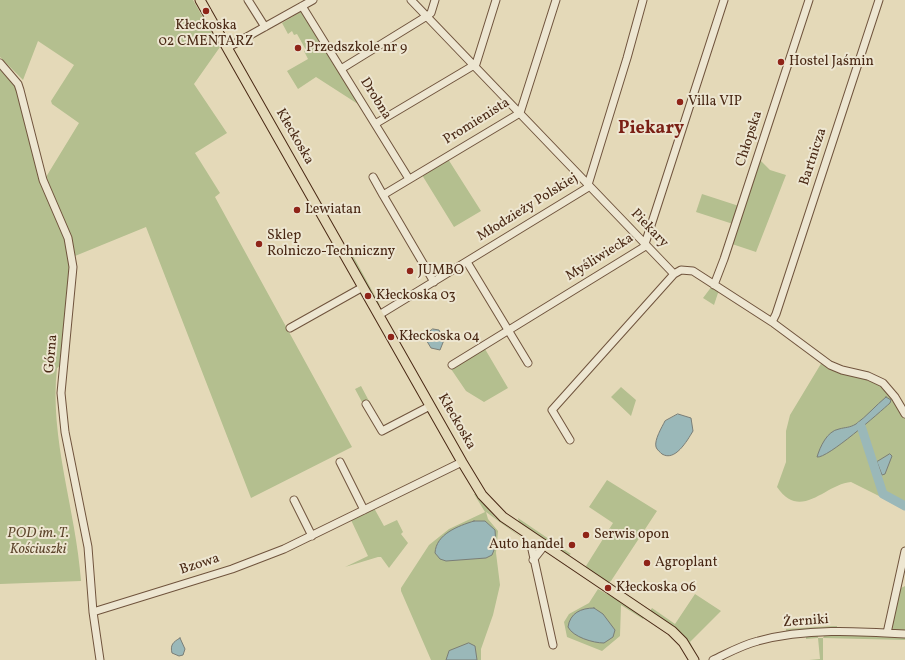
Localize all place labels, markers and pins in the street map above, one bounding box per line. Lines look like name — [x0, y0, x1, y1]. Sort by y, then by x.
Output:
marker: Kłeckoska 02 CMENTARZ — [201, 6, 211, 16]
place label: Kłeckoska 02 CMENTARZ — [158, 18, 254, 50]
place label: Przedszkole nr 9 — [306, 40, 407, 56]
marker: Przedszkole nr 9 — [293, 43, 303, 53]
place label: Hostel Jaśmin — [789, 54, 874, 70]
marker: Hostel Jaśmin — [776, 57, 786, 67]
place label: Villa VIP — [688, 94, 742, 110]
marker: Villa VIP — [675, 97, 685, 107]
place label: Lewiatan — [305, 202, 361, 218]
marker: Lewiatan — [292, 205, 302, 215]
place label: Sklep Rolniczo-Techniczny — [267, 228, 395, 260]
marker: Sklep Rolniczo-Techniczny — [254, 239, 264, 249]
place label: JUMBO — [418, 263, 464, 279]
marker: JUMBO — [405, 266, 415, 276]
place label: Kłeckoska 03 — [376, 288, 456, 304]
marker: Kłeckoska 03 — [363, 291, 373, 301]
place label: Kłeckoska 04 — [399, 329, 480, 345]
marker: Kłeckoska 04 — [386, 332, 396, 342]
place label: Serwis opon — [594, 527, 669, 543]
marker: Serwis opon — [581, 530, 591, 540]
place label: Auto handel — [489, 537, 564, 553]
marker: Auto handel — [567, 540, 577, 550]
place label: Agroplant — [655, 555, 718, 571]
marker: Agroplant — [642, 558, 652, 568]
place label: Kłeckoska 06 — [616, 580, 696, 596]
marker: Kłeckoska 06 — [603, 583, 613, 593]

